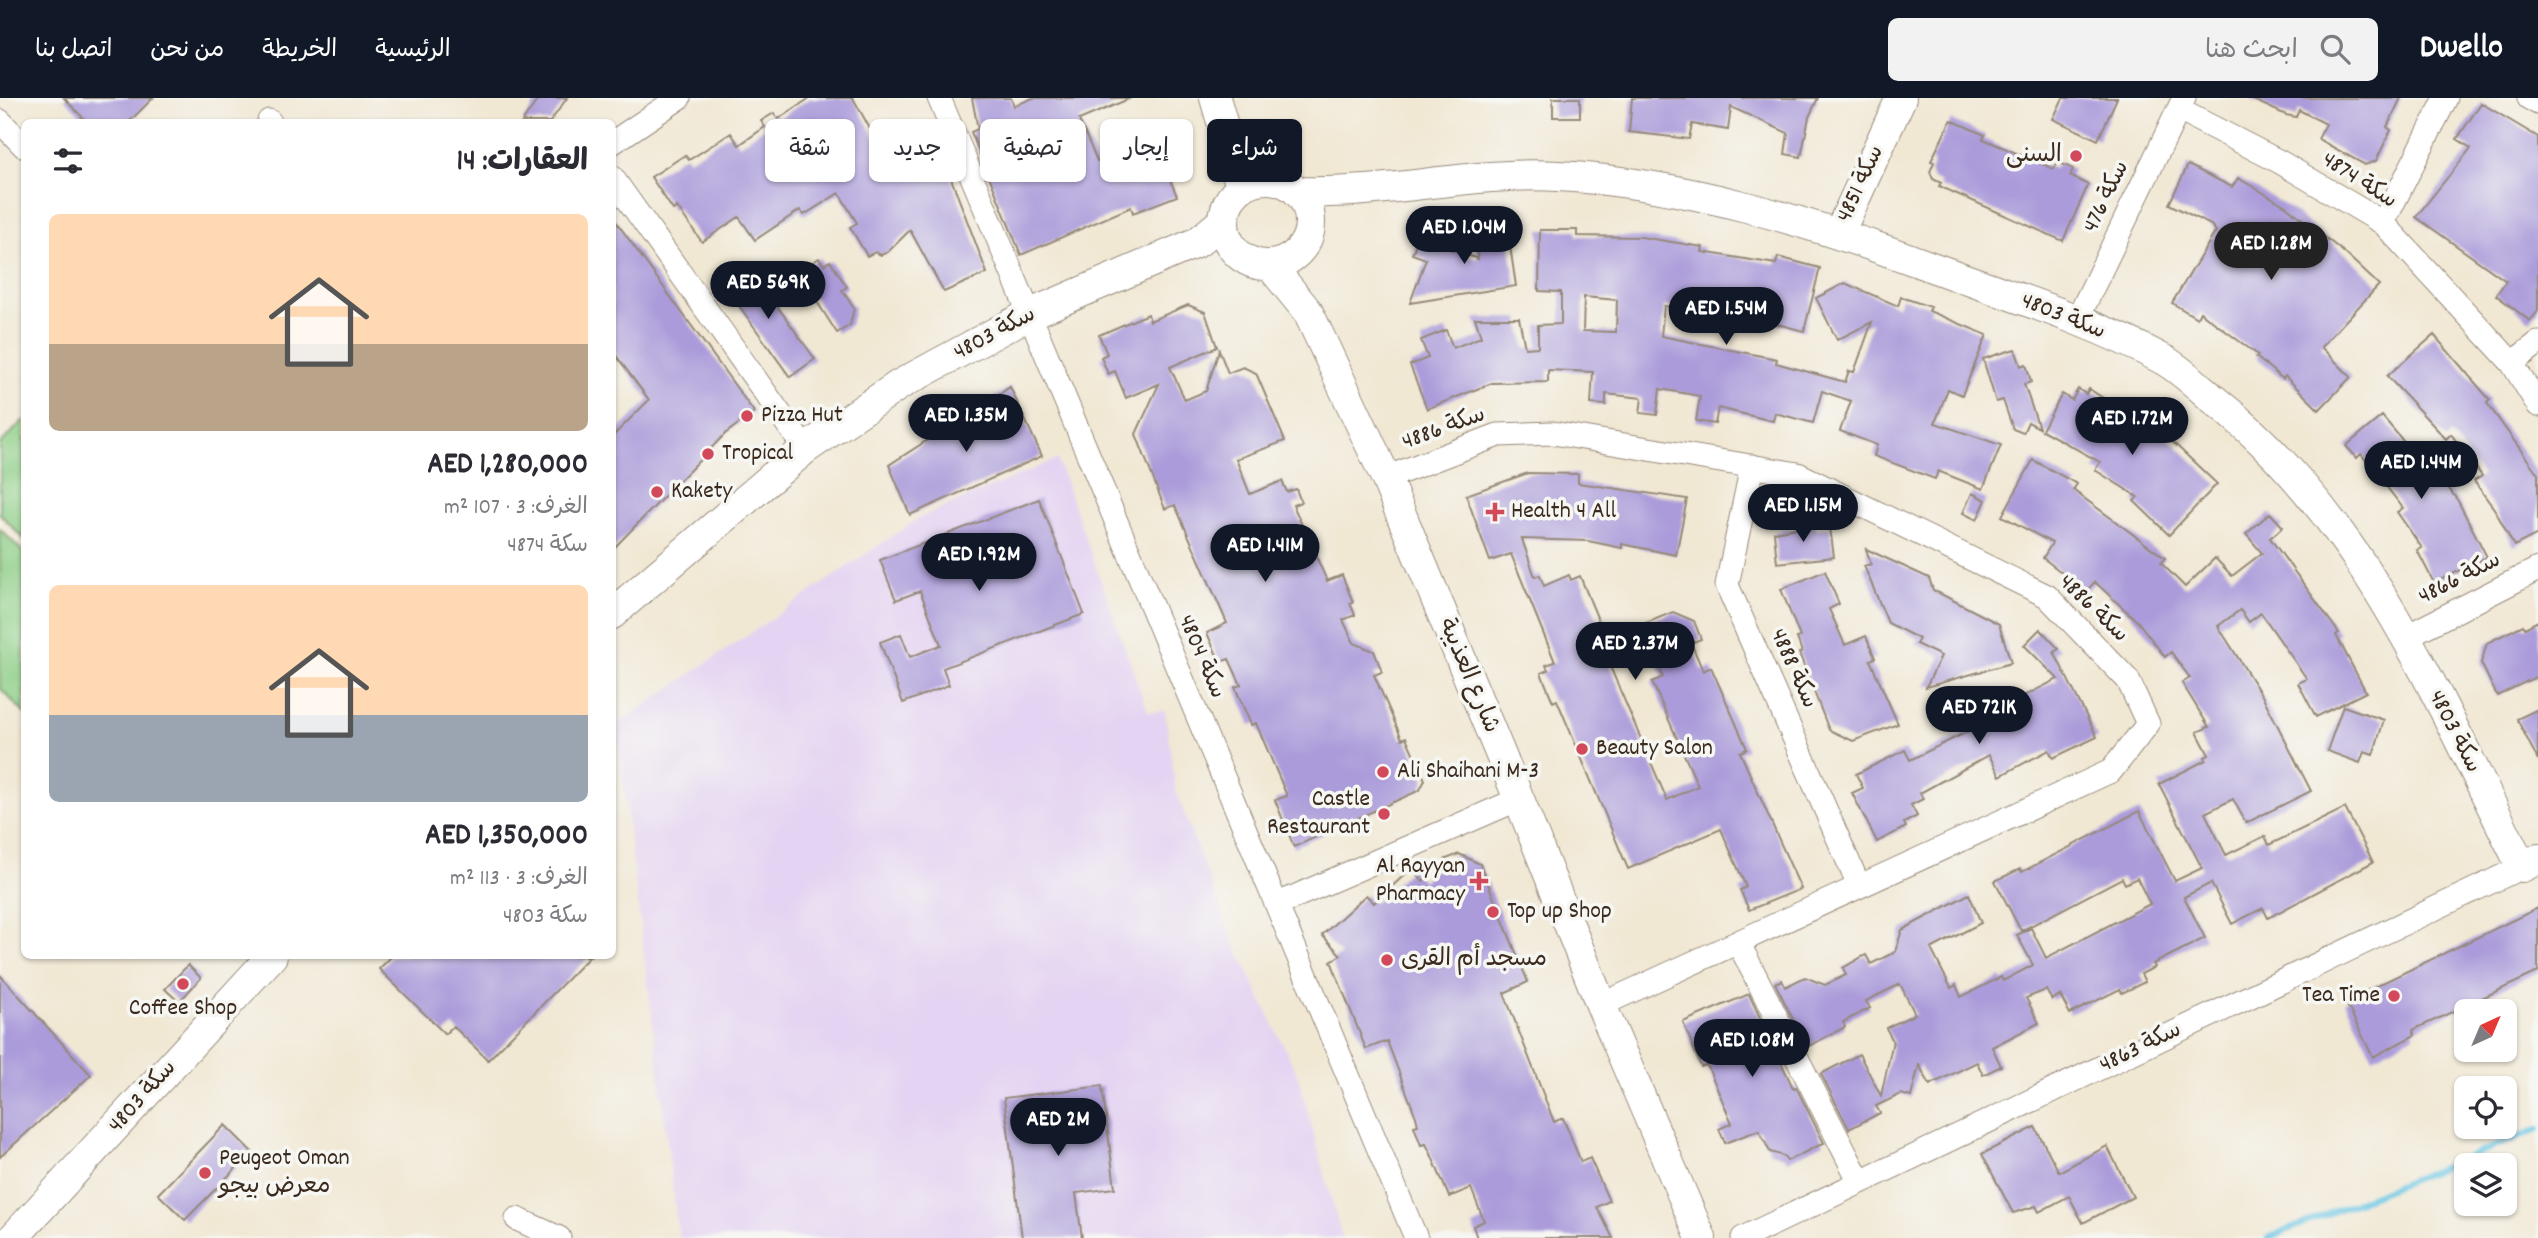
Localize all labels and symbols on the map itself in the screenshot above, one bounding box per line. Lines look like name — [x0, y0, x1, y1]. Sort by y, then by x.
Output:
place label: السنى — [2006, 139, 2062, 173]
street label: سكة 4851 — [1828, 140, 1894, 228]
street label: سكة 4874 — [2314, 144, 2404, 218]
marker: السنى — [2068, 148, 2084, 164]
street label: سكة 476 — [2075, 155, 2139, 239]
pin: AED 1.04M — [1384, 206, 1544, 266]
pin: AED 1.28M — [2191, 222, 2351, 282]
pin: AED 569K — [696, 262, 840, 321]
street label: سكة 4803 — [2015, 285, 2111, 349]
pin: AED 1.54M — [1646, 288, 1806, 347]
street label: سكة 4803 — [948, 298, 1042, 370]
pin: AED 1.35M — [886, 394, 1046, 454]
street label: سكة 4886 — [1398, 398, 1490, 460]
pin: AED 1.72M — [2052, 398, 2212, 457]
place label: Pizza Hut — [761, 399, 843, 433]
marker: Pizza Hut — [739, 408, 755, 424]
place label: Tropical — [722, 437, 794, 471]
pin: AED 1.44M — [2341, 442, 2501, 501]
marker: Tropical — [700, 446, 716, 462]
place label: Kakety — [671, 475, 734, 509]
marker: Kakety — [649, 484, 665, 500]
pin: AED 1.15M — [1723, 484, 1883, 544]
place label: Health 4 All — [1511, 495, 1616, 529]
marker: Health 4 All — [1485, 502, 1505, 522]
pin: AED 1.41M — [1185, 524, 1345, 584]
pin: AED 1.92M — [899, 533, 1059, 593]
street label: سكة 4866 — [2413, 544, 2507, 614]
street label: سكة 4886 — [2050, 567, 2136, 651]
street label: سكة 4804 — [1168, 610, 1234, 704]
street label: شارع العذيبة — [1429, 613, 1507, 739]
pin: AED 2.37M — [1555, 622, 1715, 682]
street label: سكة 4888 — [1760, 624, 1826, 714]
street label: سكة 4803 — [2419, 685, 2489, 779]
pin: AED 721K — [1907, 686, 2051, 746]
place label: Beauty Salon — [1596, 732, 1713, 766]
marker: Beauty Salon — [1574, 741, 1590, 757]
place label: Ali Shaihani M-3 — [1397, 755, 1539, 789]
marker: Ali Shaihani M-3 — [1375, 764, 1391, 780]
place label: Castle Restaurant — [1267, 783, 1370, 845]
marker: Castle Restaurant — [1376, 806, 1392, 822]
place label: Al Rayyan Pharmacy — [1376, 850, 1466, 912]
marker: Al Rayyan Pharmacy — [1471, 873, 1487, 889]
place label: Top up Shop — [1507, 895, 1612, 929]
marker: Top up Shop — [1485, 904, 1501, 920]
place label: مسجد أم القرى — [1401, 942, 1547, 977]
marker: مسجد أم القرى — [1379, 952, 1395, 968]
marker: Coffee Shop — [175, 976, 191, 992]
place label: Tea Time — [2302, 979, 2380, 1013]
marker: Tea Time — [2386, 988, 2402, 1004]
place label: Coffee Shop — [129, 992, 237, 1026]
north arrow — [2454, 999, 2516, 1062]
street label: سكة 4863 — [2094, 1014, 2188, 1082]
pin: AED 1.08M — [1672, 1020, 1832, 1079]
street label: سكة 4803 — [101, 1053, 185, 1141]
pin: AED 2M — [1001, 1098, 1115, 1158]
place label: Peugeot Oman معرض بيجو — [217, 1142, 350, 1204]
marker: Peugeot Oman معرض بيجو — [197, 1165, 213, 1181]

